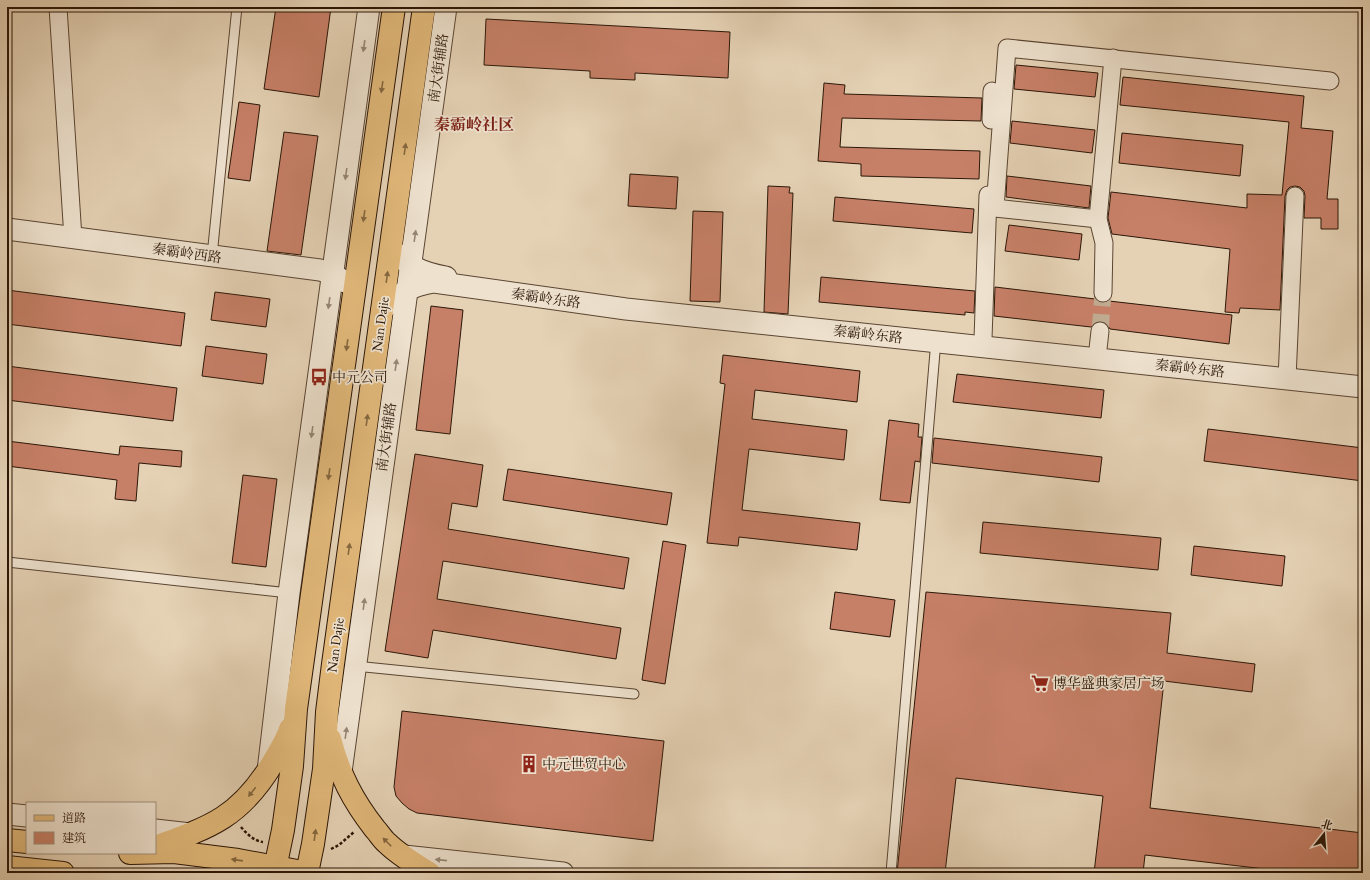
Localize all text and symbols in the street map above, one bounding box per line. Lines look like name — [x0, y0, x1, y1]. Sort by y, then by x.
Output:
street label: 南大街辅路 — [424, 32, 452, 104]
one-way arrow — [361, 40, 367, 52]
one-way arrow — [379, 81, 385, 93]
district label: 秦霸岭社区 — [434, 114, 514, 135]
one-way arrow — [402, 143, 408, 155]
one-way arrow — [343, 168, 349, 180]
one-way arrow — [361, 210, 367, 222]
one-way arrow — [412, 230, 418, 242]
street label: 秦霸岭西路 — [151, 239, 223, 267]
one-way arrow — [384, 271, 390, 284]
street label: 秦霸岭东路 — [510, 284, 582, 312]
street label: Nan Dajie — [367, 295, 393, 352]
one-way arrow — [326, 297, 332, 309]
street label: 秦霸岭东路 — [832, 321, 904, 347]
one-way arrow — [343, 339, 350, 351]
street label: 秦霸岭东路 — [1154, 355, 1226, 381]
one-way arrow — [393, 359, 399, 371]
bus stop icon: 中元公司 — [309, 367, 329, 387]
place label: 中元公司 — [332, 368, 388, 386]
street label: 南大街辅路 — [372, 401, 400, 473]
one-way arrow — [364, 414, 370, 426]
one-way arrow — [309, 426, 315, 438]
one-way arrow — [326, 468, 332, 480]
one-way arrow — [346, 543, 352, 555]
one-way arrow — [361, 598, 367, 610]
street label: Nan Dajie — [322, 616, 348, 673]
supermarket icon: 博华盛典家居广场 — [1030, 673, 1050, 693]
place label: 博华盛典家居广场 — [1053, 674, 1165, 692]
one-way arrow — [343, 727, 349, 739]
building icon: 中元世贸中心 — [519, 754, 539, 774]
place label: 中元世贸中心 — [542, 755, 626, 773]
one-way arrow — [248, 787, 256, 798]
legend — [26, 802, 156, 854]
text: 道路 — [62, 810, 86, 826]
north arrow — [1304, 814, 1344, 854]
text: 北 — [1320, 816, 1334, 833]
one-way arrow — [312, 829, 318, 841]
text: 建筑 — [62, 830, 86, 846]
one-way arrow — [382, 837, 391, 847]
one-way arrow — [231, 857, 243, 863]
one-way arrow — [435, 857, 447, 863]

